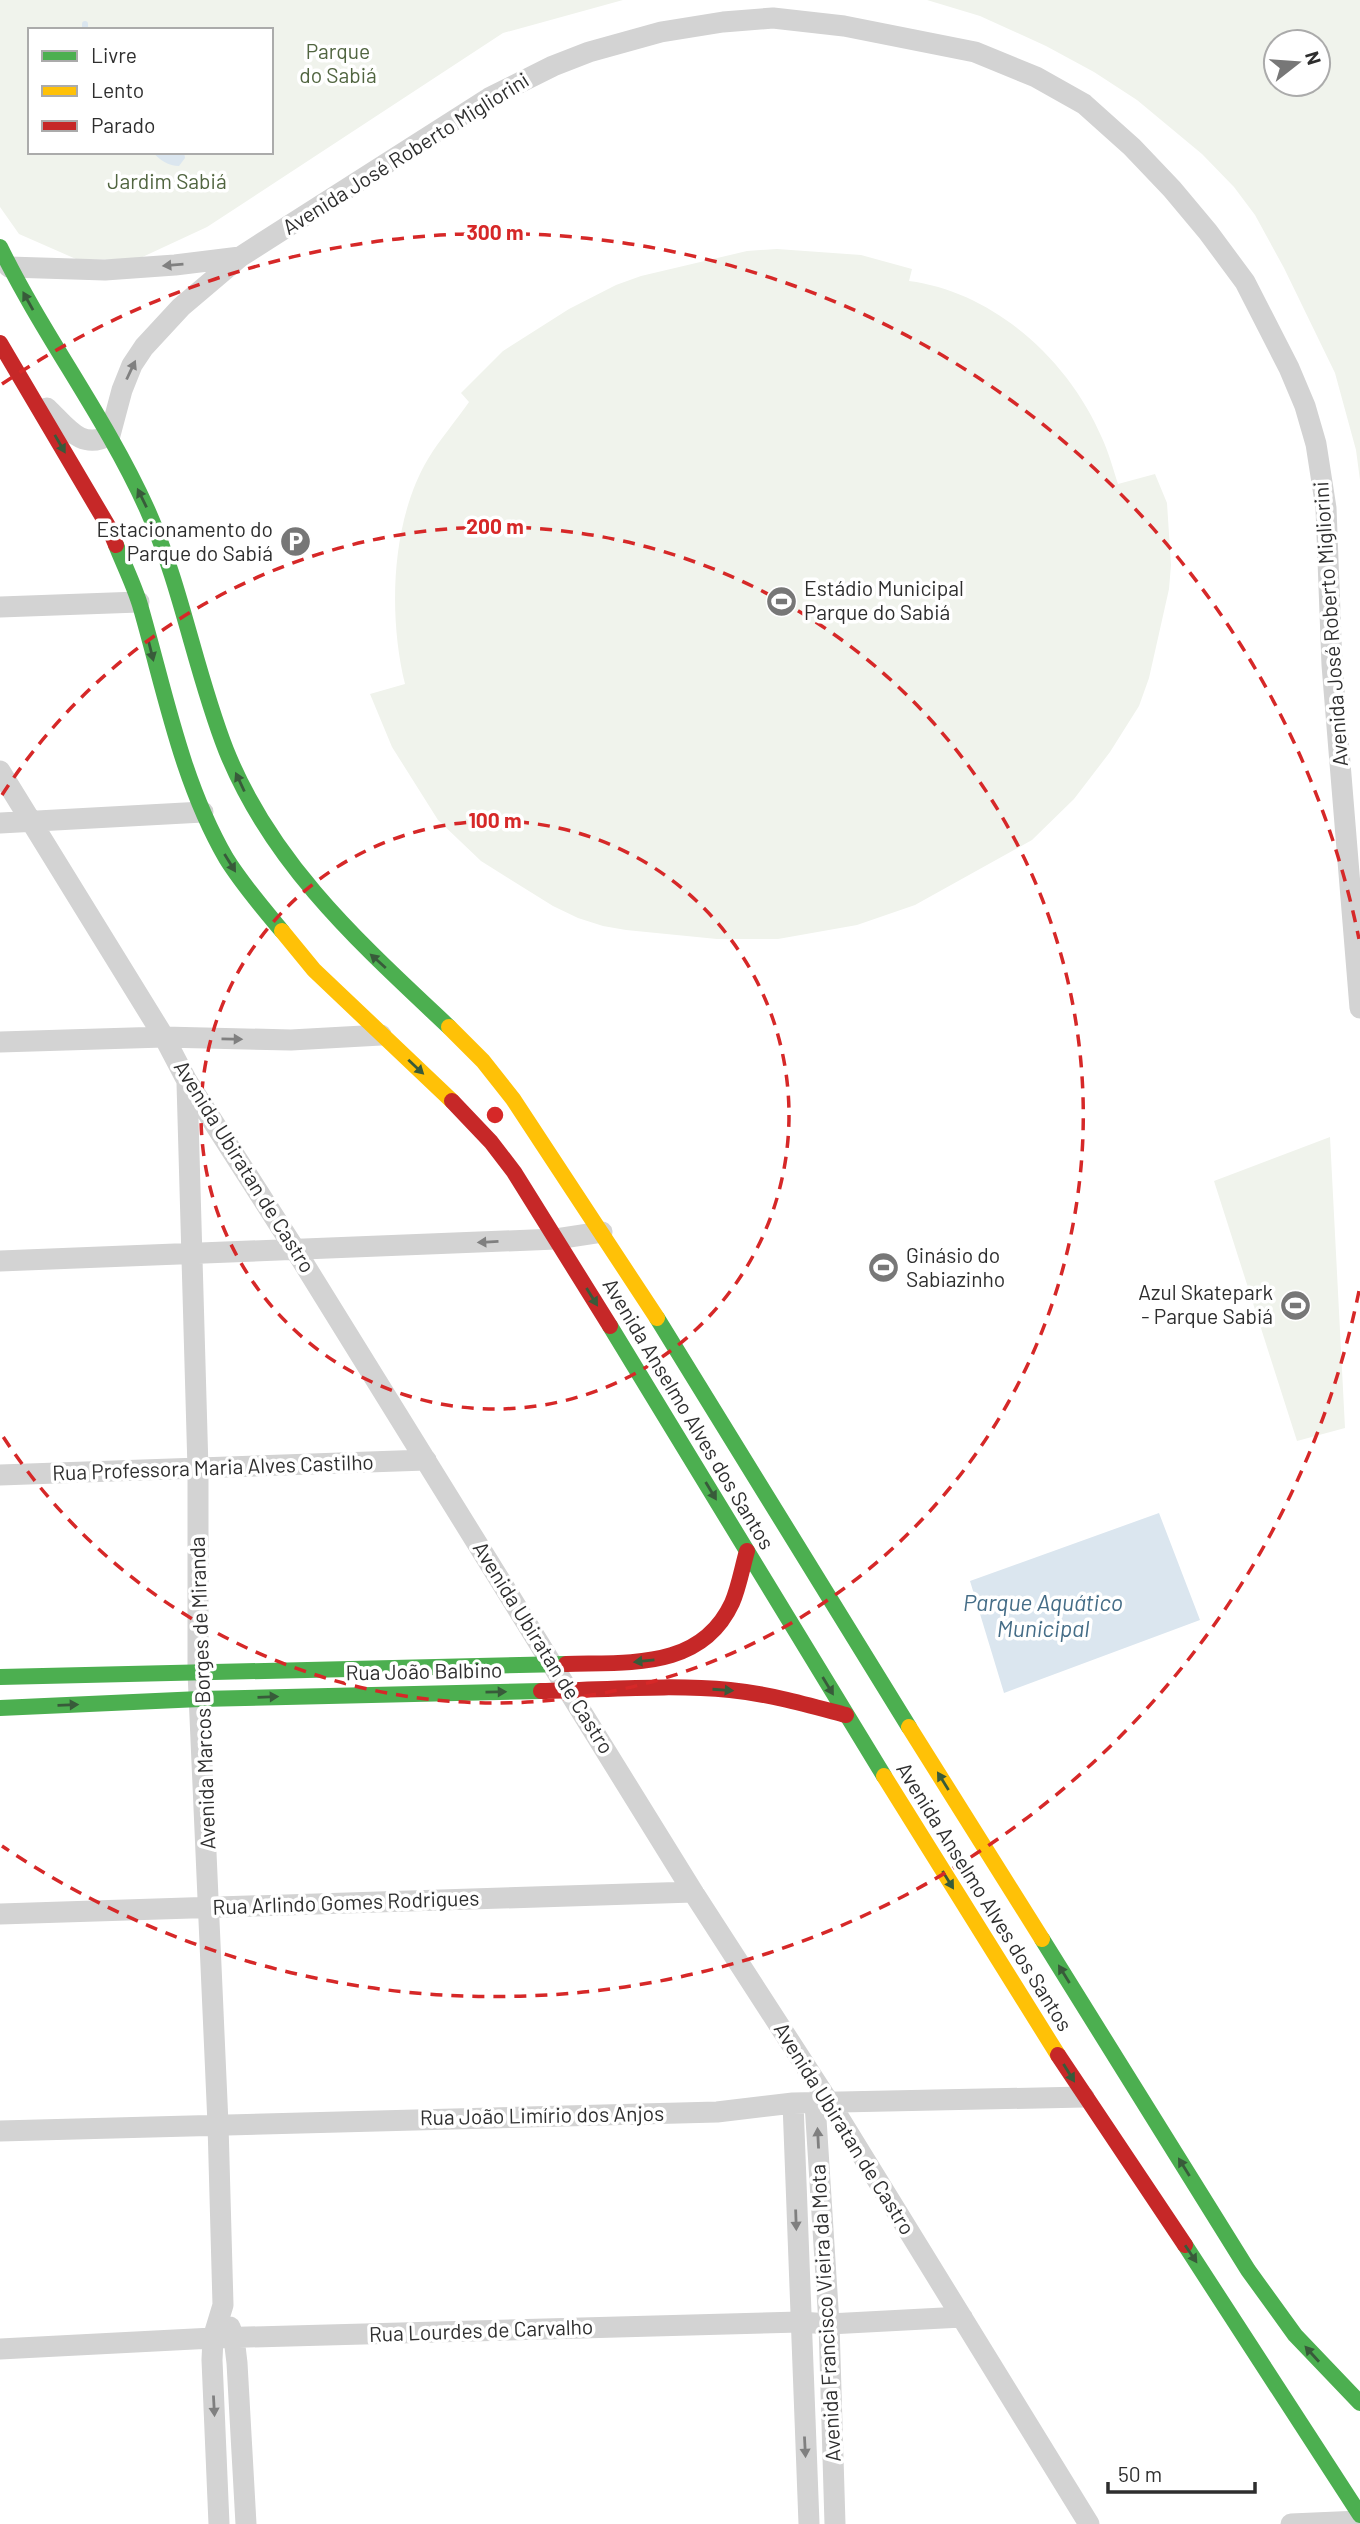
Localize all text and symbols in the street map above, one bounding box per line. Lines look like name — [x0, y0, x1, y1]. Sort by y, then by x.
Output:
legend — [28, 28, 273, 154]
north arrow — [1262, 28, 1332, 98]
park label: Parque do Sabiá — [299, 38, 377, 87]
text: Livre — [91, 42, 137, 67]
text: N — [1301, 48, 1327, 67]
street label: Avenida José Roberto Migliorini — [277, 66, 533, 239]
text: Lento — [91, 77, 144, 102]
text: Parado — [91, 112, 155, 137]
park label: Jardim Sabiá — [107, 168, 227, 193]
text: 300 m — [466, 219, 524, 244]
one-way arrow — [161, 260, 183, 271]
one-way arrow — [22, 291, 34, 311]
one-way arrow — [125, 360, 137, 380]
one-way arrow — [54, 434, 67, 453]
street label: Avenida José Roberto Migliorini — [1307, 481, 1352, 767]
one-way arrow — [136, 488, 147, 508]
text: 200 m — [466, 513, 524, 538]
place label: Estacionamento do Parque do Sabiá — [96, 516, 273, 565]
parking icon: Estacionamento do Parque do Sabiá — [279, 525, 313, 559]
place label: Estádio Municipal Parque do Sabiá — [804, 575, 964, 624]
sports icon: Estádio Municipal Parque do Sabiá — [764, 584, 798, 618]
one-way arrow — [146, 640, 157, 662]
one-way arrow — [235, 772, 246, 792]
text: 100 m — [468, 807, 522, 832]
one-way arrow — [224, 853, 237, 873]
one-way arrow — [369, 953, 387, 969]
one-way arrow — [221, 1033, 243, 1044]
street label: Avenida Ubiratan de Castro — [170, 1055, 321, 1277]
one-way arrow — [407, 1059, 425, 1075]
centre of rings — [483, 1103, 507, 1127]
one-way arrow — [477, 1237, 499, 1248]
place label: Ginásio do Sabiazinho — [906, 1242, 1005, 1291]
sports icon: Ginásio do Sabiazinho — [866, 1251, 900, 1285]
street label: Avenida Anselmo Alves dos Santos — [598, 1273, 780, 1553]
place label: Azul Skatepark - Parque Sabiá — [1138, 1279, 1273, 1328]
one-way arrow — [586, 1287, 599, 1307]
sports icon: Azul Skatepark - Parque Sabiá — [1279, 1288, 1313, 1322]
street label: Rua Professora Maria Alves Castilho — [52, 1448, 374, 1485]
one-way arrow — [705, 1482, 717, 1501]
street label: Avenida Marcos Borges de Miranda — [184, 1536, 219, 1850]
street label: Avenida Ubiratan de Castro — [469, 1536, 620, 1758]
water label: Parque Aquático Municipal — [963, 1588, 1123, 1642]
one-way arrow — [633, 1656, 655, 1667]
street label: Rua João Balbino — [345, 1657, 503, 1684]
one-way arrow — [822, 1677, 835, 1696]
one-way arrow — [712, 1685, 734, 1696]
one-way arrow — [485, 1686, 507, 1697]
one-way arrow — [258, 1691, 280, 1703]
one-way arrow — [57, 1699, 79, 1710]
street label: Avenida Anselmo Alves dos Santos — [892, 1757, 1079, 2035]
one-way arrow — [937, 1771, 950, 1790]
one-way arrow — [942, 1870, 955, 1889]
street label: Rua Arlindo Gomes Rodrigues — [212, 1884, 480, 1919]
one-way arrow — [1057, 1964, 1070, 1984]
street label: Avenida Ubiratan de Castro — [770, 2017, 921, 2239]
one-way arrow — [1062, 2063, 1075, 2082]
street label: Rua João Limírio dos Anjos — [420, 2100, 664, 2129]
one-way arrow — [812, 2126, 823, 2148]
one-way arrow — [1177, 2157, 1190, 2177]
street label: Avenida Francisco Vieira da Mota — [804, 2164, 845, 2463]
one-way arrow — [791, 2209, 802, 2231]
one-way arrow — [1185, 2244, 1198, 2264]
street label: Rua Lourdes de Carvalho — [368, 2313, 593, 2346]
one-way arrow — [1305, 2346, 1321, 2363]
one-way arrow — [208, 2395, 219, 2417]
one-way arrow — [800, 2436, 811, 2458]
scale bar — [1108, 2450, 1255, 2494]
text: 50 m — [1118, 2461, 1162, 2486]

